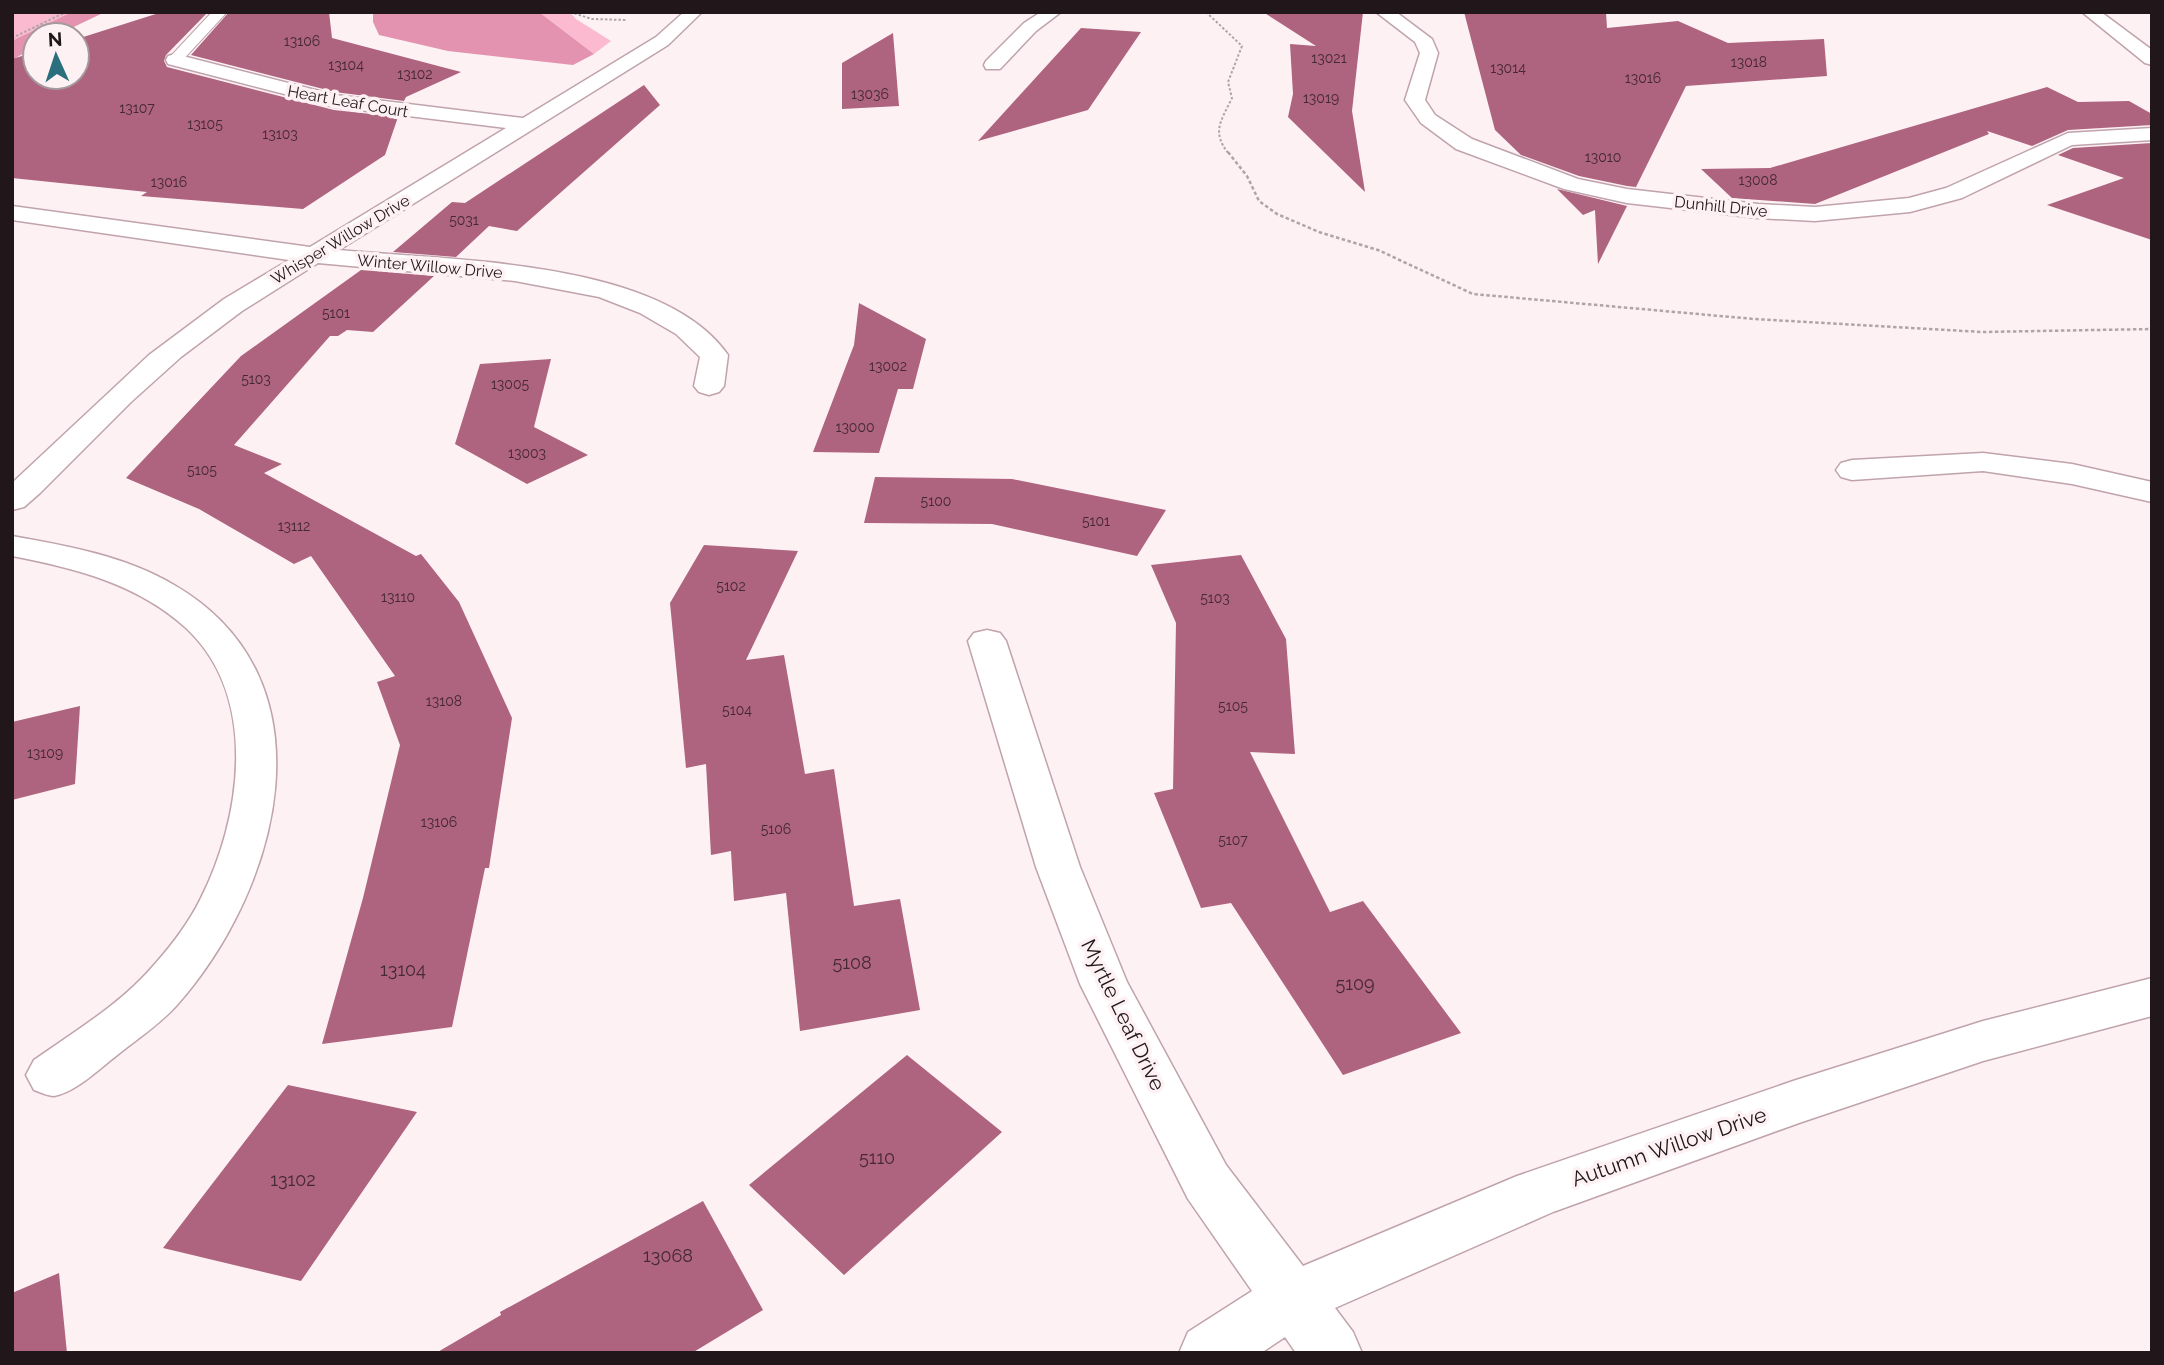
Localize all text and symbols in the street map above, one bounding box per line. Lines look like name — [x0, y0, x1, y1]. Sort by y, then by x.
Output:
north arrow — [21, 21, 91, 91]
text: N — [47, 28, 63, 50]
house number: 13106 — [284, 33, 320, 49]
house number: 13021 — [1311, 50, 1347, 66]
house number: 13018 — [1731, 54, 1767, 70]
house number: 13104 — [328, 57, 364, 73]
house number: 13014 — [1490, 60, 1526, 76]
house number: 13102 — [397, 66, 433, 82]
house number: 13016 — [1625, 70, 1661, 86]
street label: Heart Leaf Court — [286, 82, 410, 122]
house number: 13036 — [851, 86, 889, 102]
house number: 13019 — [1303, 90, 1339, 106]
house number: 13107 — [119, 100, 155, 116]
house number: 13105 — [187, 116, 223, 132]
house number: 13103 — [262, 126, 298, 142]
house number: 13010 — [1585, 149, 1621, 165]
house number: 13008 — [1739, 172, 1777, 188]
house number: 13016 — [151, 174, 187, 190]
street label: Whisper Willow Drive — [268, 191, 413, 288]
street label: Dunhill Drive — [1673, 192, 1768, 221]
house number: 5031 — [449, 212, 479, 228]
street label: Winter Willow Drive — [356, 251, 503, 282]
house number: 5101 — [322, 305, 350, 321]
house number: 13002 — [869, 358, 907, 374]
house number: 5103 — [241, 371, 271, 387]
house number: 13005 — [491, 376, 529, 392]
house number: 13000 — [835, 419, 875, 435]
house number: 13003 — [508, 445, 546, 461]
house number: 5105 — [187, 462, 217, 478]
house number: 5100 — [921, 493, 951, 509]
house number: 5101 — [1082, 513, 1110, 529]
house number: 13112 — [278, 518, 310, 534]
house number: 5102 — [716, 578, 746, 594]
house number: 13110 — [381, 589, 415, 605]
house number: 5103 — [1200, 590, 1230, 606]
house number: 13108 — [426, 693, 462, 709]
house number: 5105 — [1218, 698, 1248, 714]
house number: 5104 — [722, 702, 752, 718]
house number: 13109 — [27, 745, 63, 761]
house number: 13106 — [421, 814, 457, 830]
house number: 5106 — [761, 821, 791, 837]
house number: 5107 — [1218, 832, 1248, 848]
street label: Myrtle Leaf Drive — [1076, 935, 1171, 1095]
house number: 5108 — [832, 952, 872, 973]
house number: 13104 — [380, 959, 426, 980]
house number: 5109 — [1335, 973, 1375, 994]
street label: Autumn Willow Drive — [1568, 1101, 1769, 1192]
house number: 5110 — [859, 1147, 895, 1168]
house number: 13102 — [270, 1169, 316, 1190]
house number: 13068 — [643, 1245, 693, 1266]

